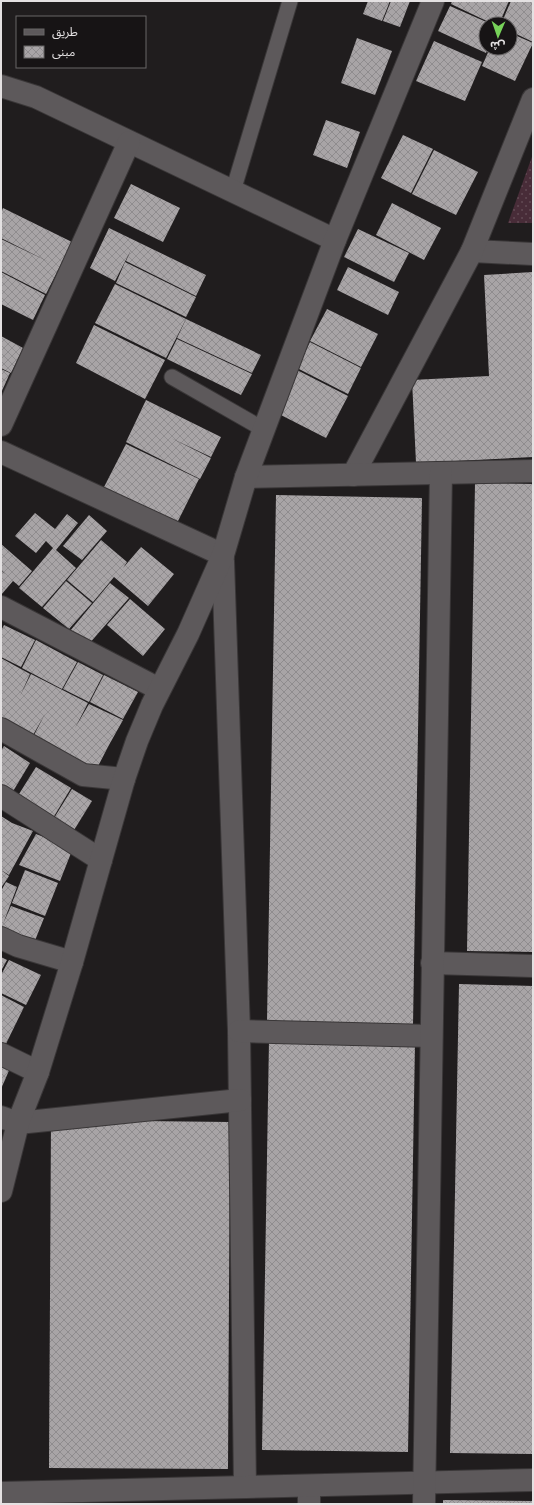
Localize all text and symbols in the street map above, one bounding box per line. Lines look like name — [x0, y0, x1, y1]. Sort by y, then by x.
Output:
legend — [16, 16, 146, 68]
north arrow — [478, 16, 518, 56]
text: طريق — [52, 25, 78, 40]
text: ش — [490, 39, 505, 52]
text: مبنى — [52, 45, 75, 60]

